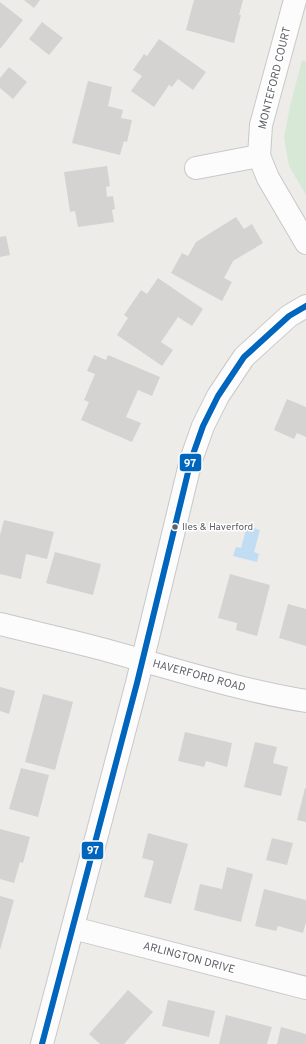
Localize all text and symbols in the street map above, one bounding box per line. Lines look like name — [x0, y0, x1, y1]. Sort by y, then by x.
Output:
street label: MONTEFORD COURT — [256, 25, 294, 131]
line badge: 97 — [179, 453, 202, 472]
text: 97 — [184, 457, 196, 471]
place label: Iles & Haverford — [182, 521, 253, 534]
marker: Iles & Haverford — [170, 522, 180, 532]
street label: HAVERFORD ROAD — [151, 657, 247, 695]
line badge: 97 — [81, 841, 104, 860]
text: 97 — [87, 844, 99, 858]
street label: ARLINGTON DRIVE — [141, 939, 237, 977]

